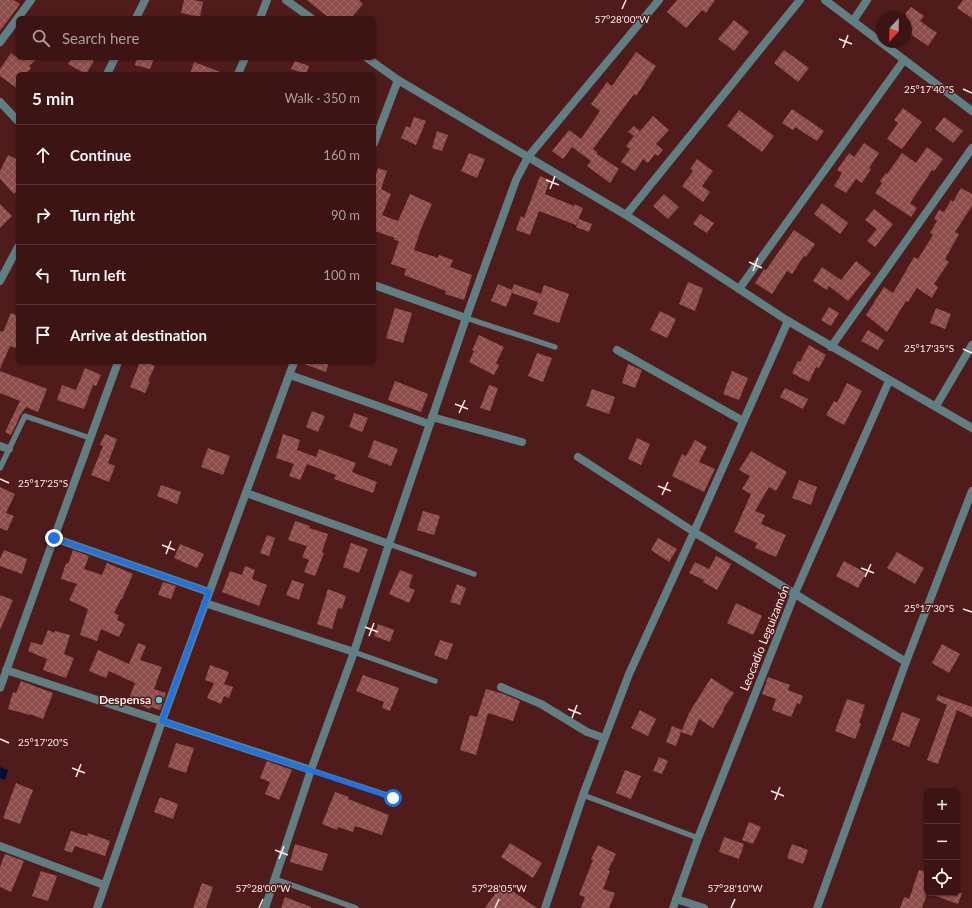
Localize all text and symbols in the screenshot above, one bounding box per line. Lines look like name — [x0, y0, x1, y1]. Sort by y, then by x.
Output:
north arrow — [876, 12, 912, 48]
text: 57°28'00"W — [594, 13, 650, 25]
search box — [16, 16, 376, 60]
icon: search — [30, 27, 52, 49]
text: Search here — [62, 29, 139, 47]
text: 25°17'40"S — [904, 83, 954, 95]
text: 5 min — [32, 88, 74, 109]
text: Walk · 350 m — [284, 90, 360, 106]
icon: ahead — [32, 144, 54, 166]
text: Continue — [70, 146, 131, 164]
text: 160 m — [323, 147, 360, 163]
icon: right — [32, 204, 54, 226]
text: Turn right — [70, 206, 135, 224]
text: 90 m — [331, 207, 360, 223]
icon: left — [32, 264, 54, 286]
text: Turn left — [70, 266, 126, 284]
text: 100 m — [323, 267, 360, 283]
icon: arrive — [32, 324, 54, 346]
text: Arrive at destination — [70, 326, 207, 344]
text: 25°17'35"S — [904, 342, 954, 354]
text: 25°17'25"S — [18, 477, 68, 489]
route end — [45, 529, 63, 547]
street label: Leocadio Leguizamón — [736, 583, 793, 693]
text: 25°17'30"S — [904, 602, 954, 614]
place label: Despensa — [99, 692, 151, 707]
marker: Despensa — [154, 695, 164, 705]
text: 25°17'20"S — [18, 736, 68, 748]
map controls — [924, 788, 960, 896]
button: + — [924, 788, 960, 824]
route start — [384, 789, 402, 807]
button: − — [924, 824, 960, 860]
button: locate — [924, 860, 960, 896]
text: 57°28'00"W — [235, 882, 291, 894]
text: 57°28'05"W — [471, 882, 527, 894]
text: 57°28'10"W — [707, 882, 763, 894]

